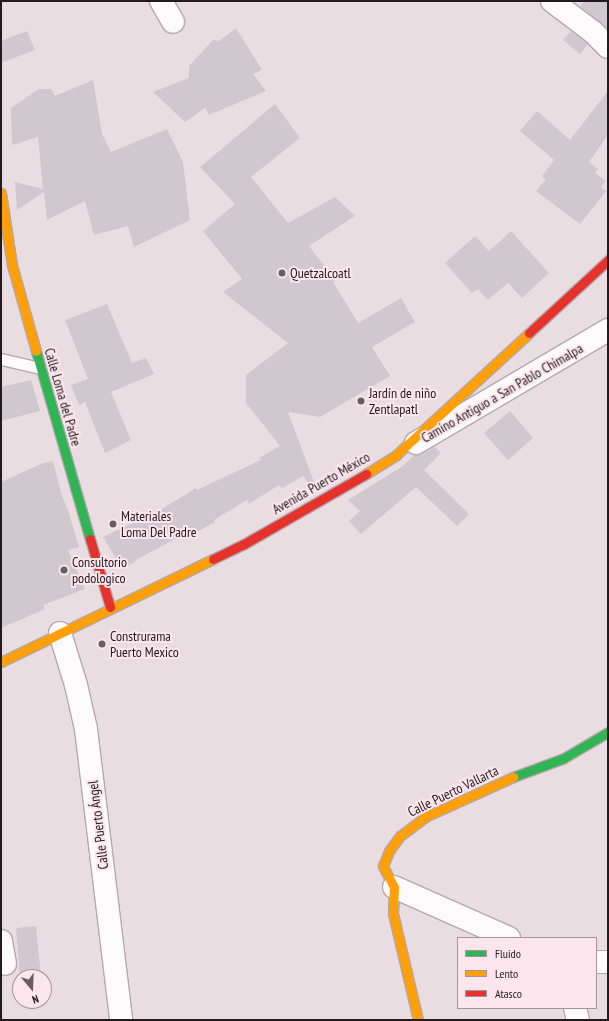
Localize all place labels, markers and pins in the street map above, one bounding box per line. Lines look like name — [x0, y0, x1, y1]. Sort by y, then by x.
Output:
place label: Quetzalcoatl — [290, 265, 351, 281]
marker: Quetzalcoatl — [277, 268, 287, 278]
place label: Jardín de niño Zentlapatl — [369, 385, 436, 418]
marker: Jardín de niño Zentlapatl — [356, 396, 366, 406]
place label: Materiales Loma Del Padre — [121, 508, 197, 540]
marker: Materiales Loma Del Padre — [108, 519, 118, 529]
place label: Consultorio podologico — [72, 554, 127, 586]
marker: Consultorio podologico — [59, 565, 69, 575]
place label: Construrama Puerto Mexico — [110, 628, 179, 660]
marker: Construrama Puerto Mexico — [97, 639, 107, 649]

